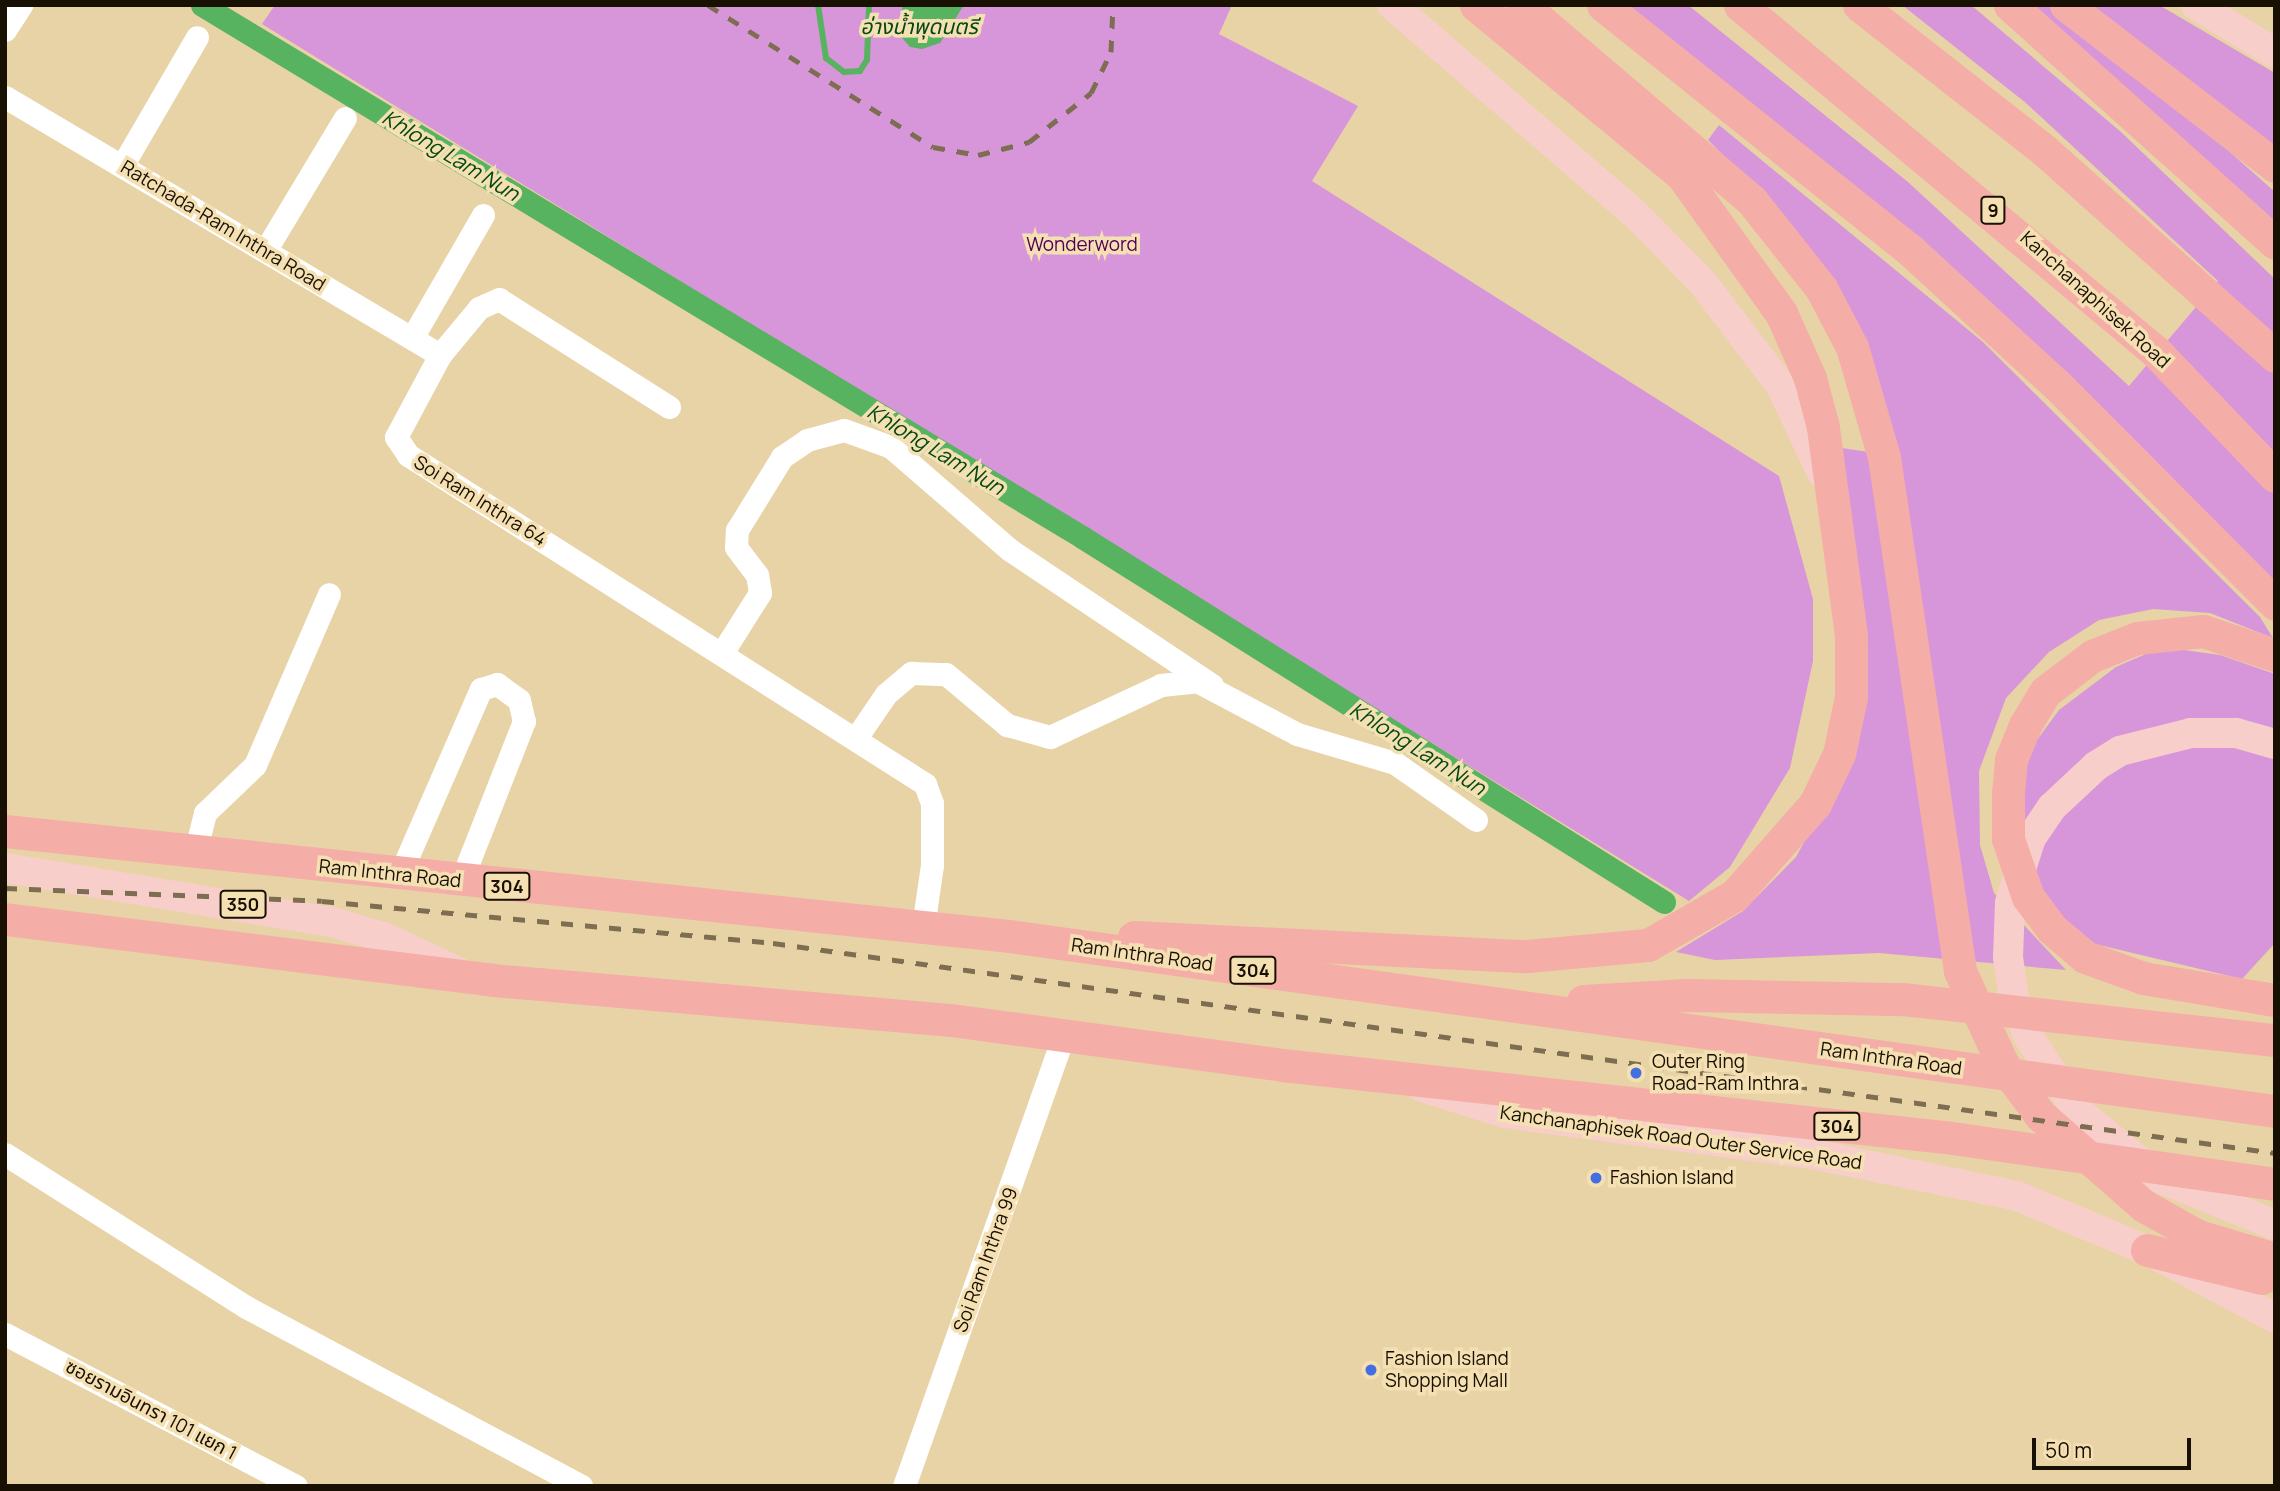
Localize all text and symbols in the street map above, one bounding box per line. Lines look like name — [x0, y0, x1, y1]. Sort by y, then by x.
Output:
water label: อ่างน้ำพุดนตรี — [860, 13, 978, 39]
water label: Khlong Lam Nun — [378, 104, 524, 206]
street label: Ratchada-Ram Inthra Road — [116, 156, 330, 296]
road number: 9 — [1979, 196, 2007, 224]
street label: Kanchanaphisek Road — [2015, 227, 2175, 373]
park label: Wonderword — [1026, 234, 1138, 256]
water label: Khlong Lam Nun — [863, 398, 1009, 500]
street label: Soi Ram Inthra 64 — [409, 451, 551, 551]
water label: Khlong Lam Nun — [1346, 696, 1490, 800]
street label: Ram Inthra Road — [318, 855, 462, 893]
road number: 304 — [482, 872, 532, 900]
road number: 350 — [218, 890, 268, 918]
street label: Ram Inthra Road — [1070, 934, 1214, 976]
road number: 304 — [1228, 956, 1278, 985]
street label: Ram Inthra Road — [1819, 1038, 1963, 1080]
place label: Outer Ring Road-Ram Inthra — [1652, 1051, 1799, 1095]
marker: Outer Ring Road-Ram Inthra — [1626, 1063, 1646, 1083]
street label: Kanchanaphisek Road Outer Service Road — [1499, 1101, 1863, 1175]
road number: 304 — [1812, 1112, 1862, 1140]
place label: Fashion Island — [1610, 1167, 1734, 1189]
marker: Fashion Island — [1588, 1170, 1604, 1186]
street label: Soi Ram Inthra 99 — [949, 1184, 1023, 1336]
place label: Fashion Island Shopping Mall — [1385, 1348, 1509, 1392]
street label: ซอยรามอินทรา 101 แยก 1 — [61, 1355, 241, 1465]
marker: Fashion Island Shopping Mall — [1363, 1362, 1379, 1378]
scale bar — [2035, 1424, 2194, 1468]
text: 50 m — [2045, 1436, 2092, 1464]

